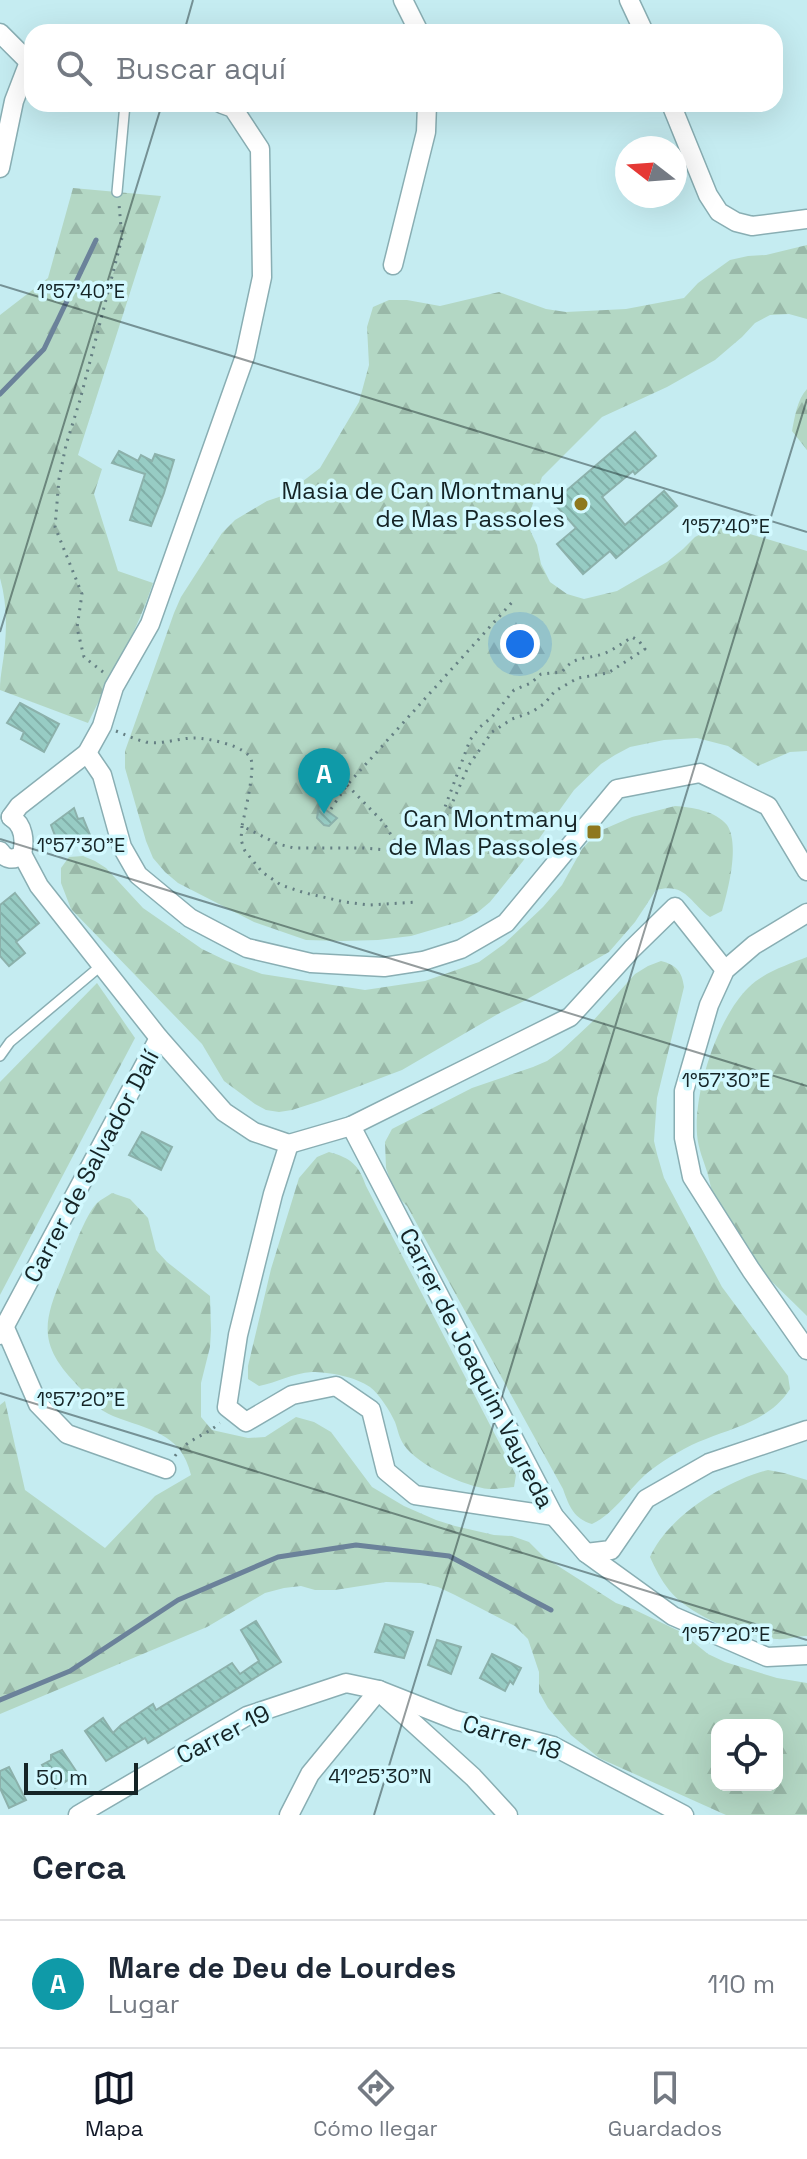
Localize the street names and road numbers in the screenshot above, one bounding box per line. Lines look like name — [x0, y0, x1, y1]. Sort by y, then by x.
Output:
street label: Carrer de Salvador Dalí — [16, 1044, 166, 1288]
street label: Carrer de Joaquim Vayreda — [393, 1222, 561, 1514]
street label: Carrer 19 — [171, 1697, 275, 1771]
street label: Carrer 18 — [459, 1707, 565, 1767]

